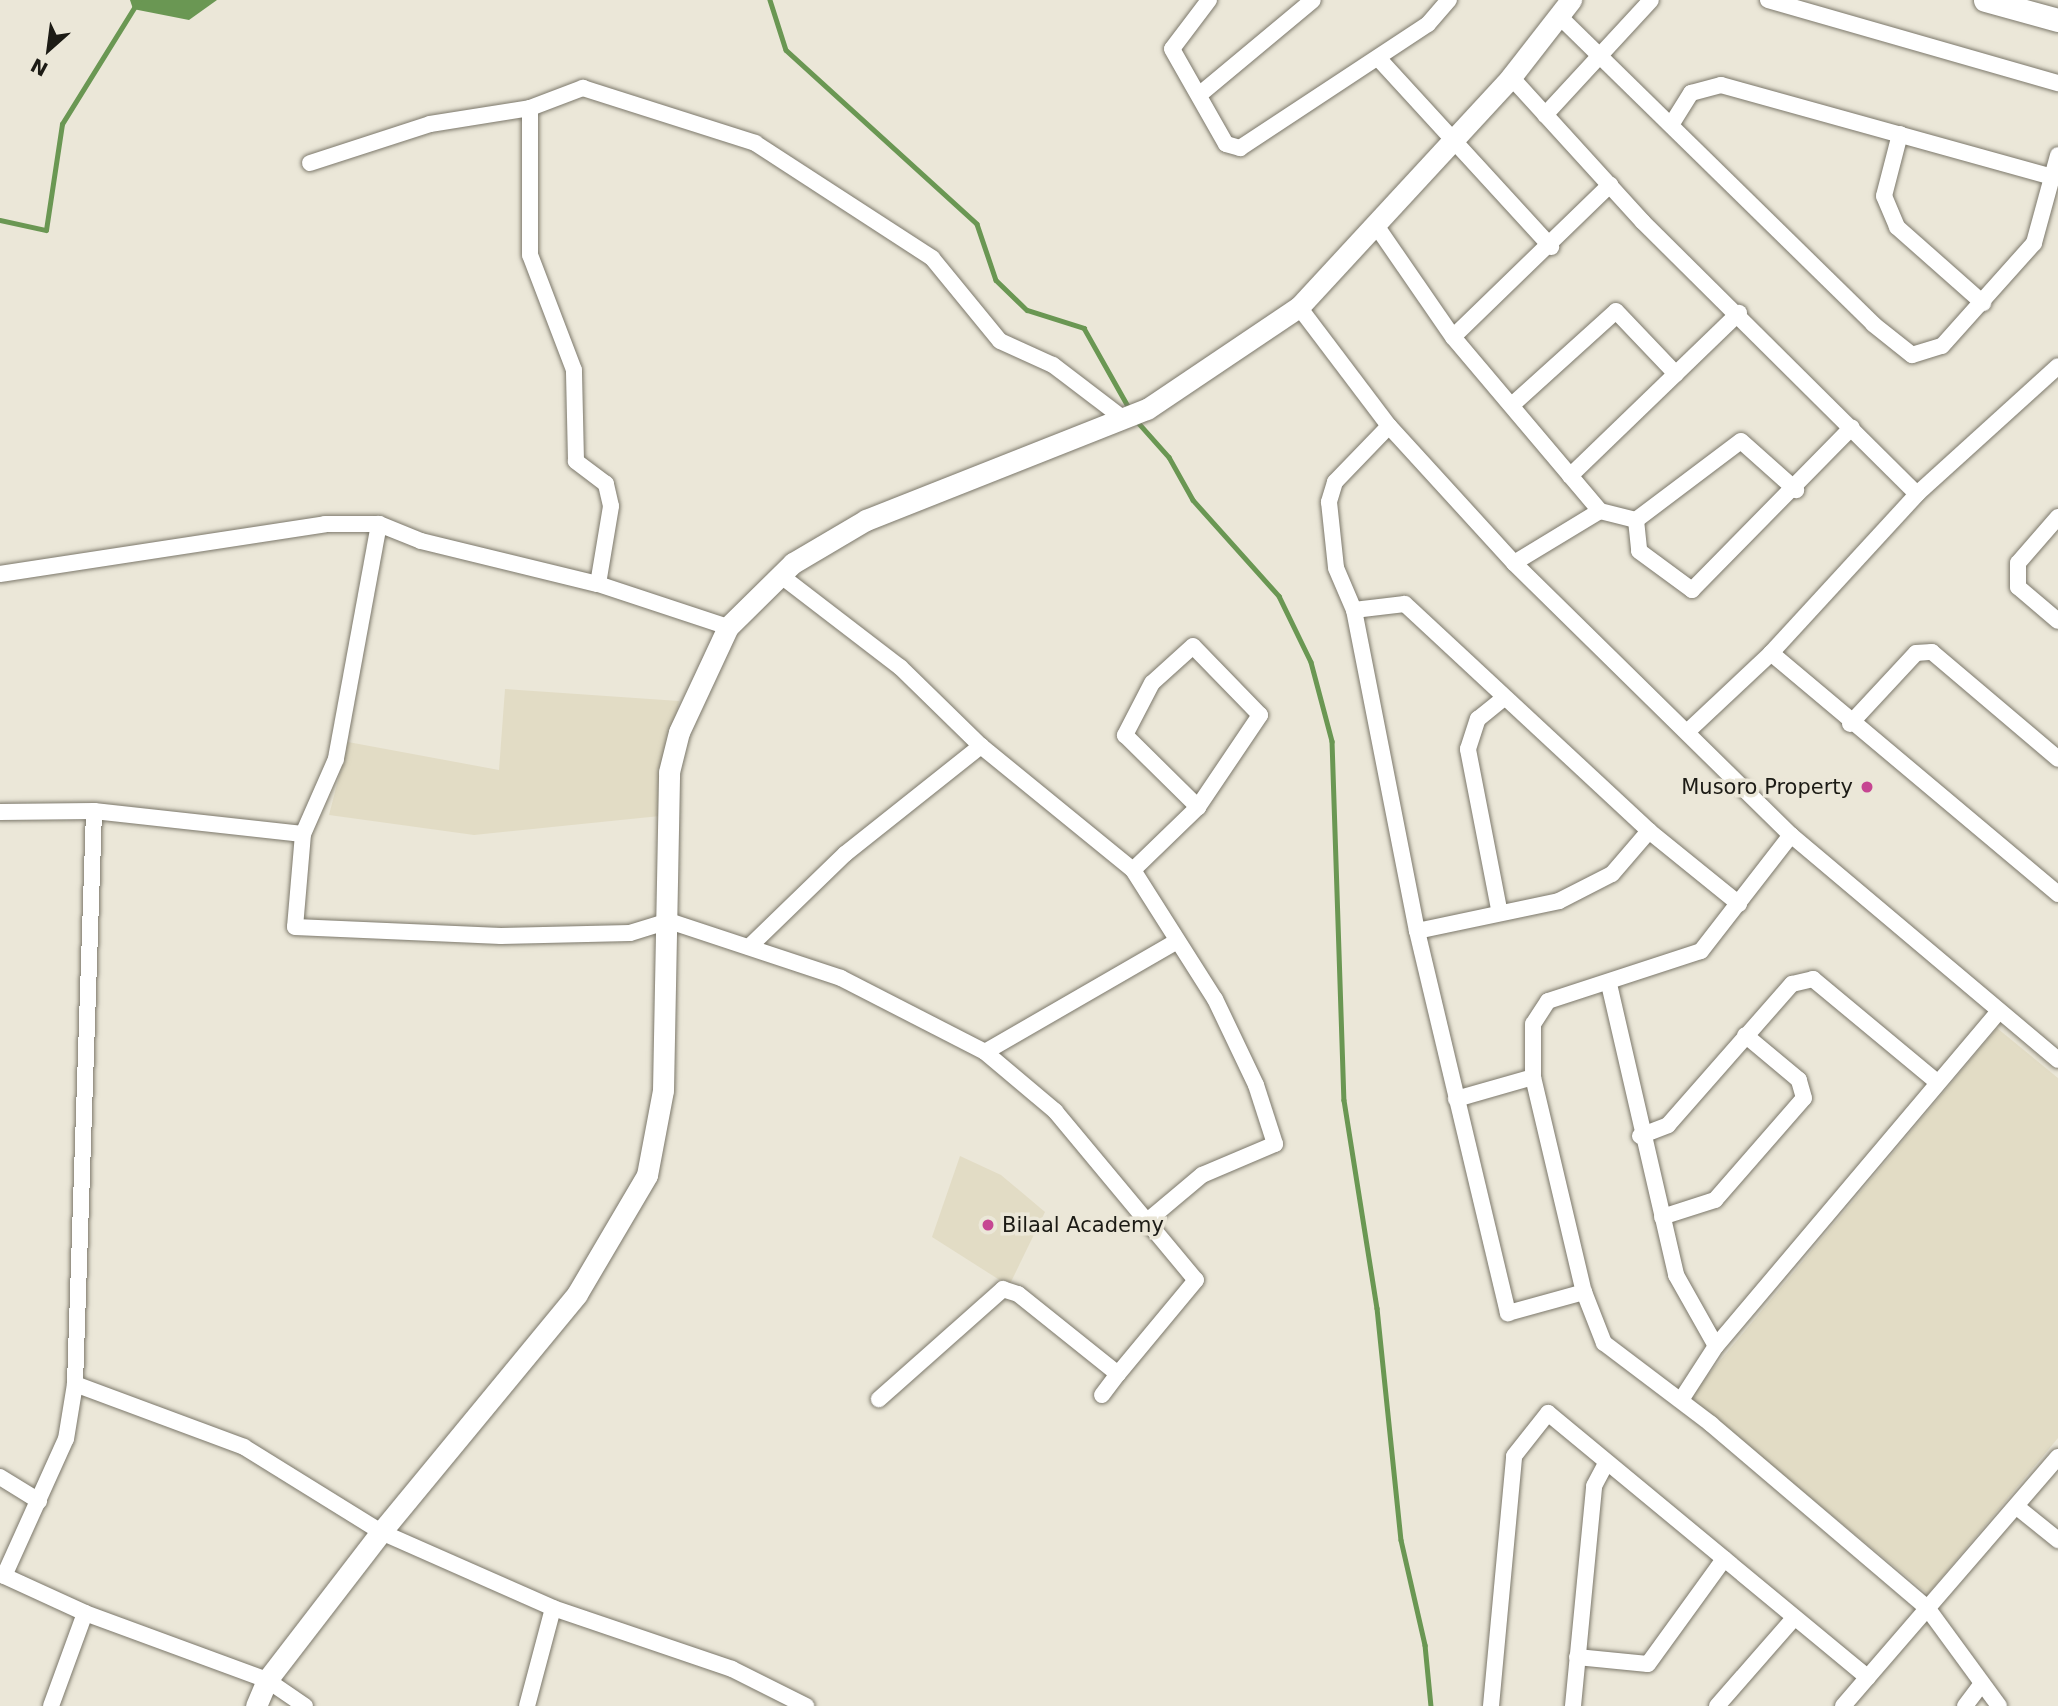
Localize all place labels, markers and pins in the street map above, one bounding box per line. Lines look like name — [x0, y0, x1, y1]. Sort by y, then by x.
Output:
place label: Musoro Property — [1681, 774, 1853, 800]
marker: Musoro Property — [1859, 779, 1875, 795]
place label: Bilaal Academy — [1002, 1212, 1164, 1238]
marker: Bilaal Academy — [980, 1217, 996, 1233]

